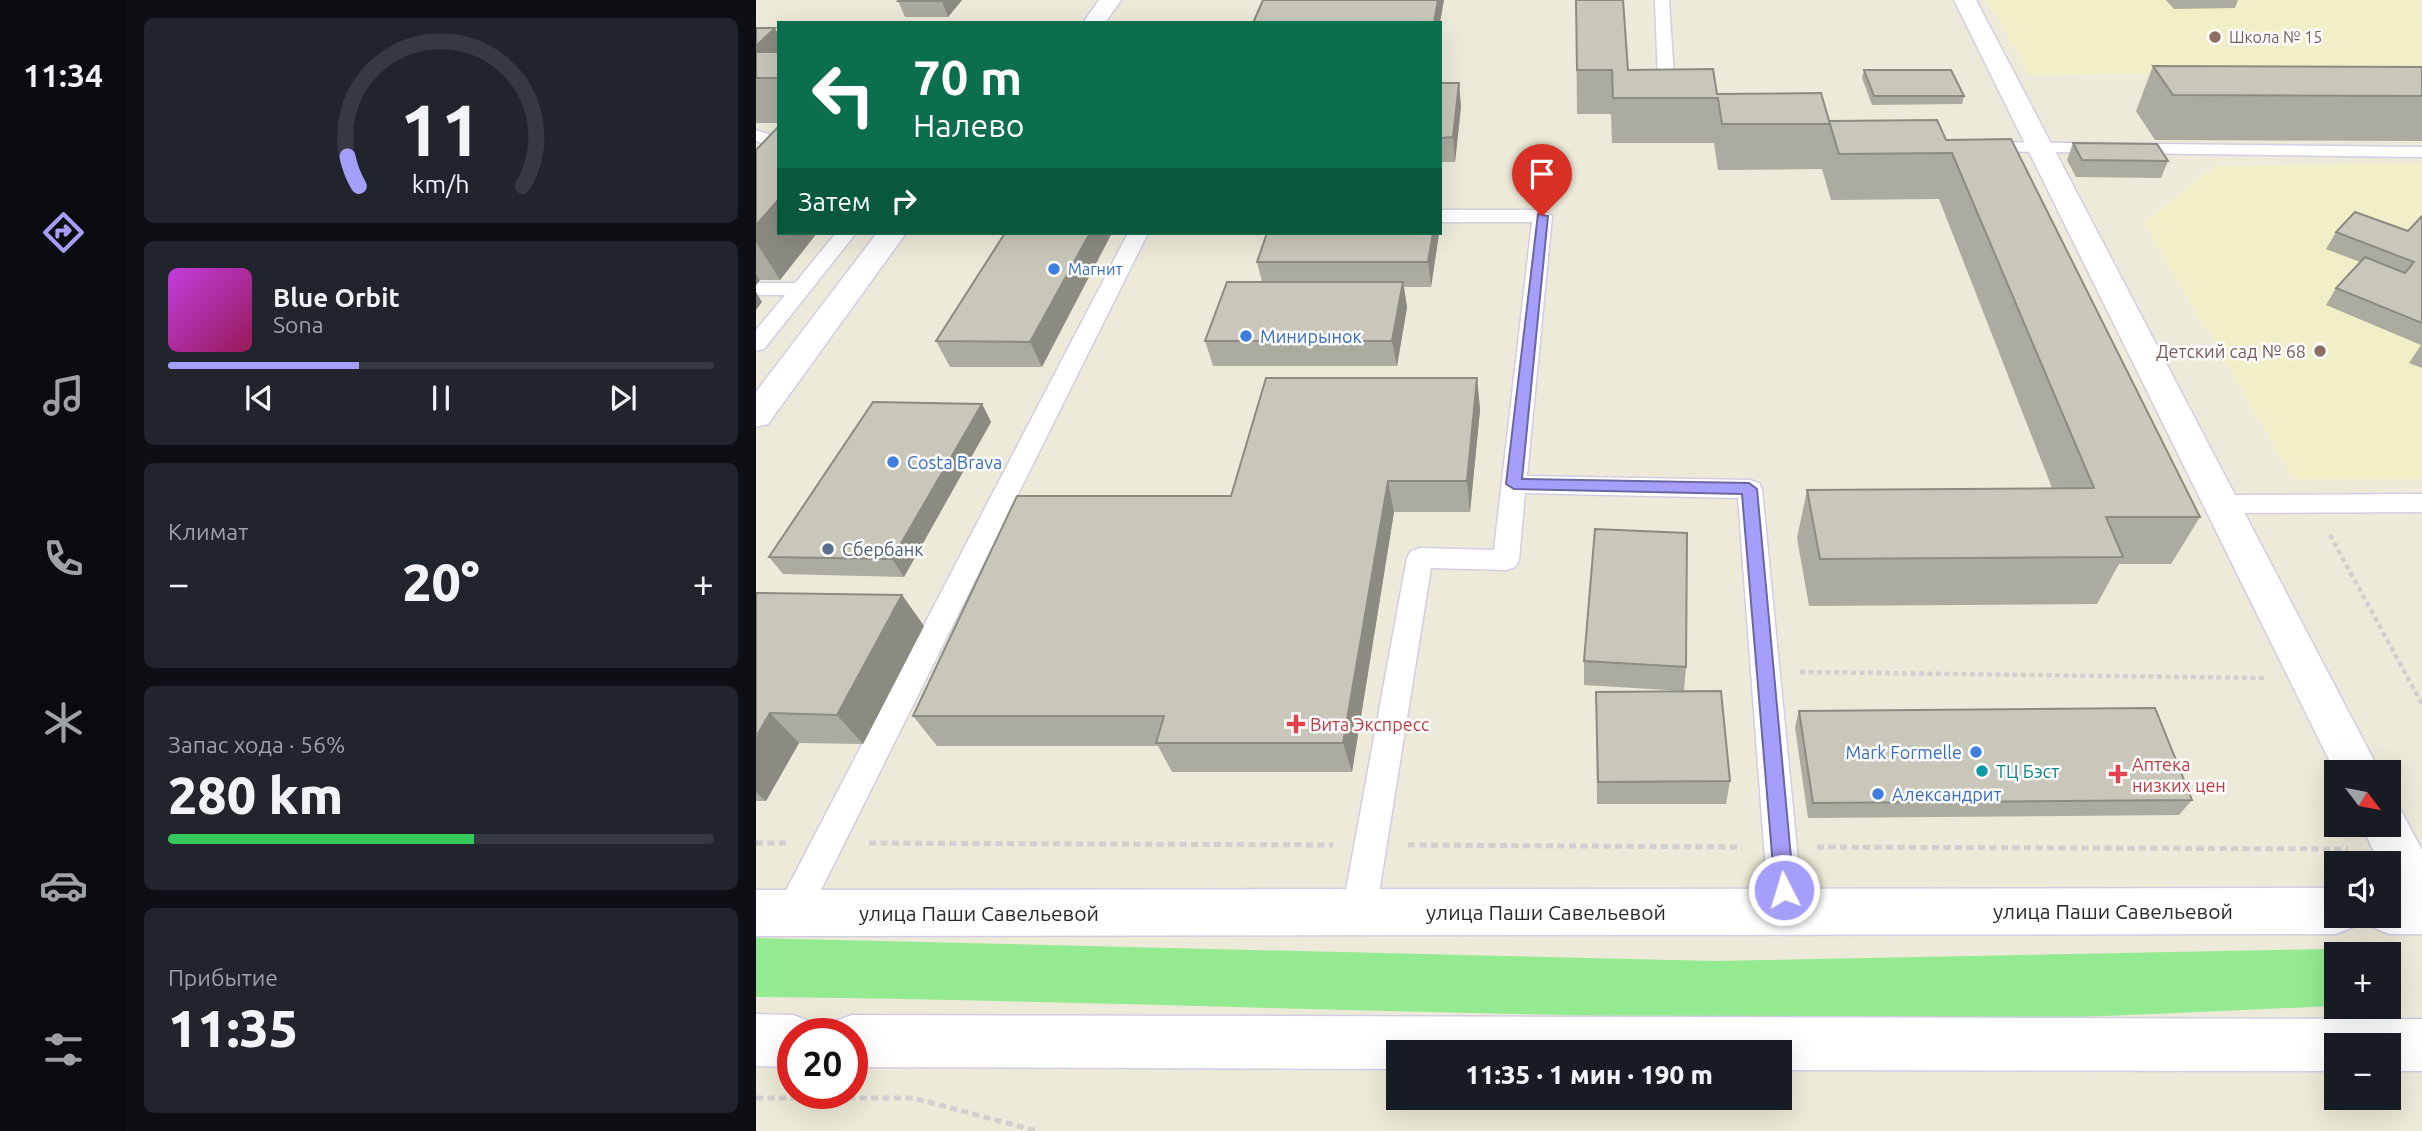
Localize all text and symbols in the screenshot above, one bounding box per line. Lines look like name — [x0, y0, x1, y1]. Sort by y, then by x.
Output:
place label: Школа № 15 — [2229, 28, 2322, 46]
marker: Школа № 15 — [2207, 29, 2223, 45]
icon: left — [798, 49, 889, 140]
text: 70 m — [913, 49, 1022, 104]
text: 11:34 — [23, 57, 103, 93]
text: 11 — [400, 89, 482, 171]
text: Налево — [913, 107, 1025, 143]
pin — [1512, 144, 1572, 216]
icon: arrive — [1523, 155, 1561, 193]
text: km/h — [412, 170, 470, 198]
icon: right — [885, 182, 923, 220]
text: Затем — [798, 187, 871, 216]
icon: directions — [39, 208, 88, 257]
place label: Магнит — [1068, 260, 1123, 278]
marker: Магнит — [1046, 261, 1062, 277]
text: Blue Orbit — [273, 283, 400, 312]
text: Sona — [273, 312, 323, 337]
place label: Минирынок — [1260, 326, 1362, 346]
marker: Минирынок — [1238, 328, 1254, 344]
place label: Детский сад № 68 — [2156, 341, 2306, 361]
marker: Детский сад № 68 — [2312, 343, 2328, 359]
icon: music — [39, 371, 88, 420]
icon: previous — [240, 379, 278, 417]
icon: pause — [422, 379, 460, 417]
icon: next — [604, 379, 642, 417]
place label: Costa Brava — [907, 452, 1002, 472]
marker: Costa Brava — [885, 454, 901, 470]
text: Климат — [168, 519, 248, 544]
icon: phone — [39, 534, 88, 583]
place label: Сбербанк — [842, 539, 924, 559]
marker: Сбербанк — [820, 541, 836, 557]
text: 20° — [402, 553, 480, 611]
text: − — [168, 562, 189, 604]
text: + — [693, 562, 714, 604]
icon: climate — [39, 698, 88, 747]
place label: Вита Экспресс — [1310, 714, 1429, 734]
marker: Вита Экспресс — [1288, 716, 1304, 732]
text: Запас хода · 56% — [168, 732, 345, 757]
place label: Mark Formelle — [1845, 742, 1962, 762]
marker: Mark Formelle — [1968, 744, 1984, 760]
place label: Аптека низких цен — [2132, 754, 2226, 795]
north arrow — [2324, 760, 2401, 836]
map controls — [2324, 760, 2401, 1110]
place label: ТЦ Бэст — [1996, 761, 2059, 781]
marker: ТЦ Бэст — [1974, 763, 1990, 779]
text: 280 km — [168, 766, 343, 824]
marker: Аптека низких цен — [2110, 766, 2126, 782]
place label: Александрит — [1892, 784, 2001, 804]
marker: Александрит — [1870, 786, 1886, 802]
button: sound — [2324, 851, 2401, 928]
position arrow — [1747, 853, 1821, 927]
icon: car — [39, 861, 88, 910]
street label: улица Паши Савельевой — [1993, 899, 2233, 923]
street label: улица Паши Савельевой — [1426, 900, 1666, 924]
street label: улица Паши Савельевой — [859, 901, 1099, 925]
button: + — [2324, 942, 2401, 1019]
text: Прибытие — [168, 965, 278, 990]
text: 11:35 — [168, 999, 298, 1057]
speed limit sign: 20 — [777, 1018, 868, 1109]
icon: filters — [39, 1025, 88, 1074]
button: − — [2324, 1033, 2401, 1110]
text: 11:35 · 1 мин · 190 m — [1465, 1060, 1713, 1089]

